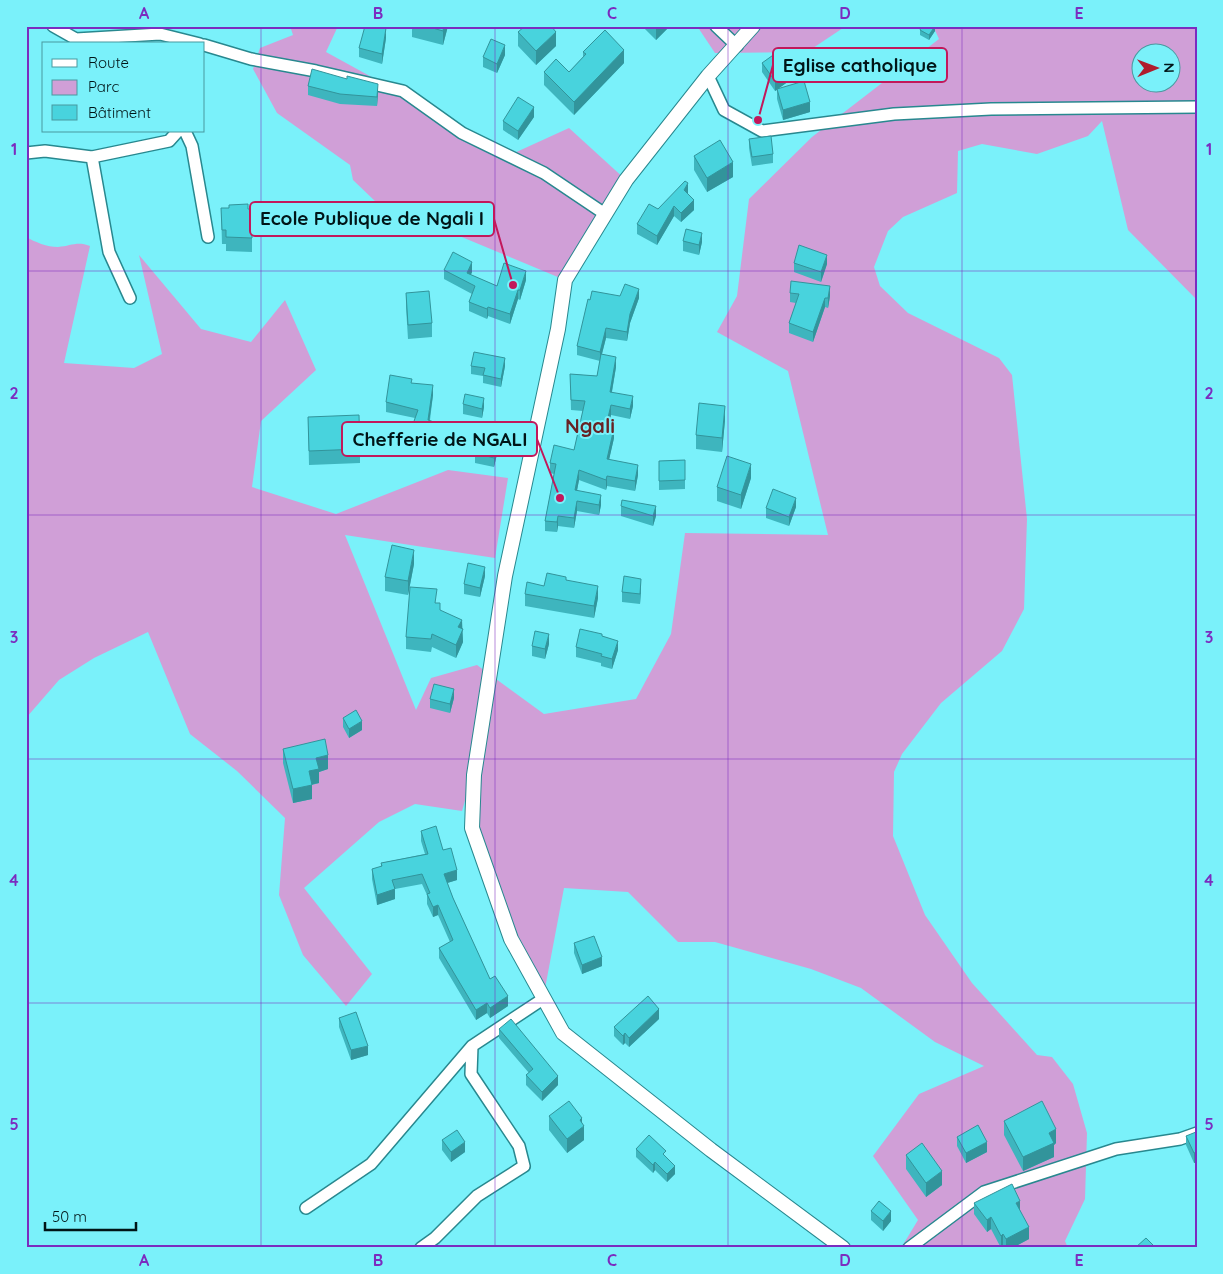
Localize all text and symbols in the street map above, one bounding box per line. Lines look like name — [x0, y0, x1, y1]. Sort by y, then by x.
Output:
text: A — [139, 3, 150, 23]
text: B — [373, 3, 383, 23]
text: C — [607, 3, 617, 23]
text: D — [839, 3, 851, 23]
text: E — [1074, 3, 1084, 23]
legend — [42, 42, 205, 132]
north arrow — [1130, 42, 1180, 92]
callout: Eglise catholique — [773, 48, 947, 82]
text: Route — [88, 53, 129, 72]
text: Eglise catholique — [783, 53, 937, 77]
text: N — [1160, 62, 1178, 73]
text: Parc — [88, 77, 119, 96]
text: Bâtiment — [88, 103, 151, 122]
text: 1 — [11, 139, 17, 159]
text: 1 — [1206, 139, 1212, 159]
callout: Ecole Publique de Ngali I — [250, 202, 494, 236]
text: Ecole Publique de Ngali I — [260, 206, 484, 230]
text: 2 — [9, 383, 19, 403]
text: 2 — [1204, 383, 1214, 403]
district label: Ngali — [565, 413, 615, 438]
callout: Chefferie de NGALI — [342, 422, 537, 456]
text: Chefferie de NGALI — [352, 427, 528, 451]
text: 3 — [10, 627, 18, 647]
text: 3 — [1205, 627, 1213, 647]
text: 4 — [9, 870, 19, 890]
text: 4 — [1204, 870, 1214, 890]
text: 5 — [9, 1114, 19, 1134]
text: 5 — [1204, 1114, 1214, 1134]
scale bar — [45, 1199, 136, 1231]
text: 50 m — [52, 1207, 87, 1226]
text: A — [139, 1250, 150, 1270]
text: B — [373, 1250, 383, 1270]
text: C — [607, 1250, 617, 1270]
text: D — [839, 1250, 851, 1270]
text: E — [1074, 1250, 1084, 1270]

